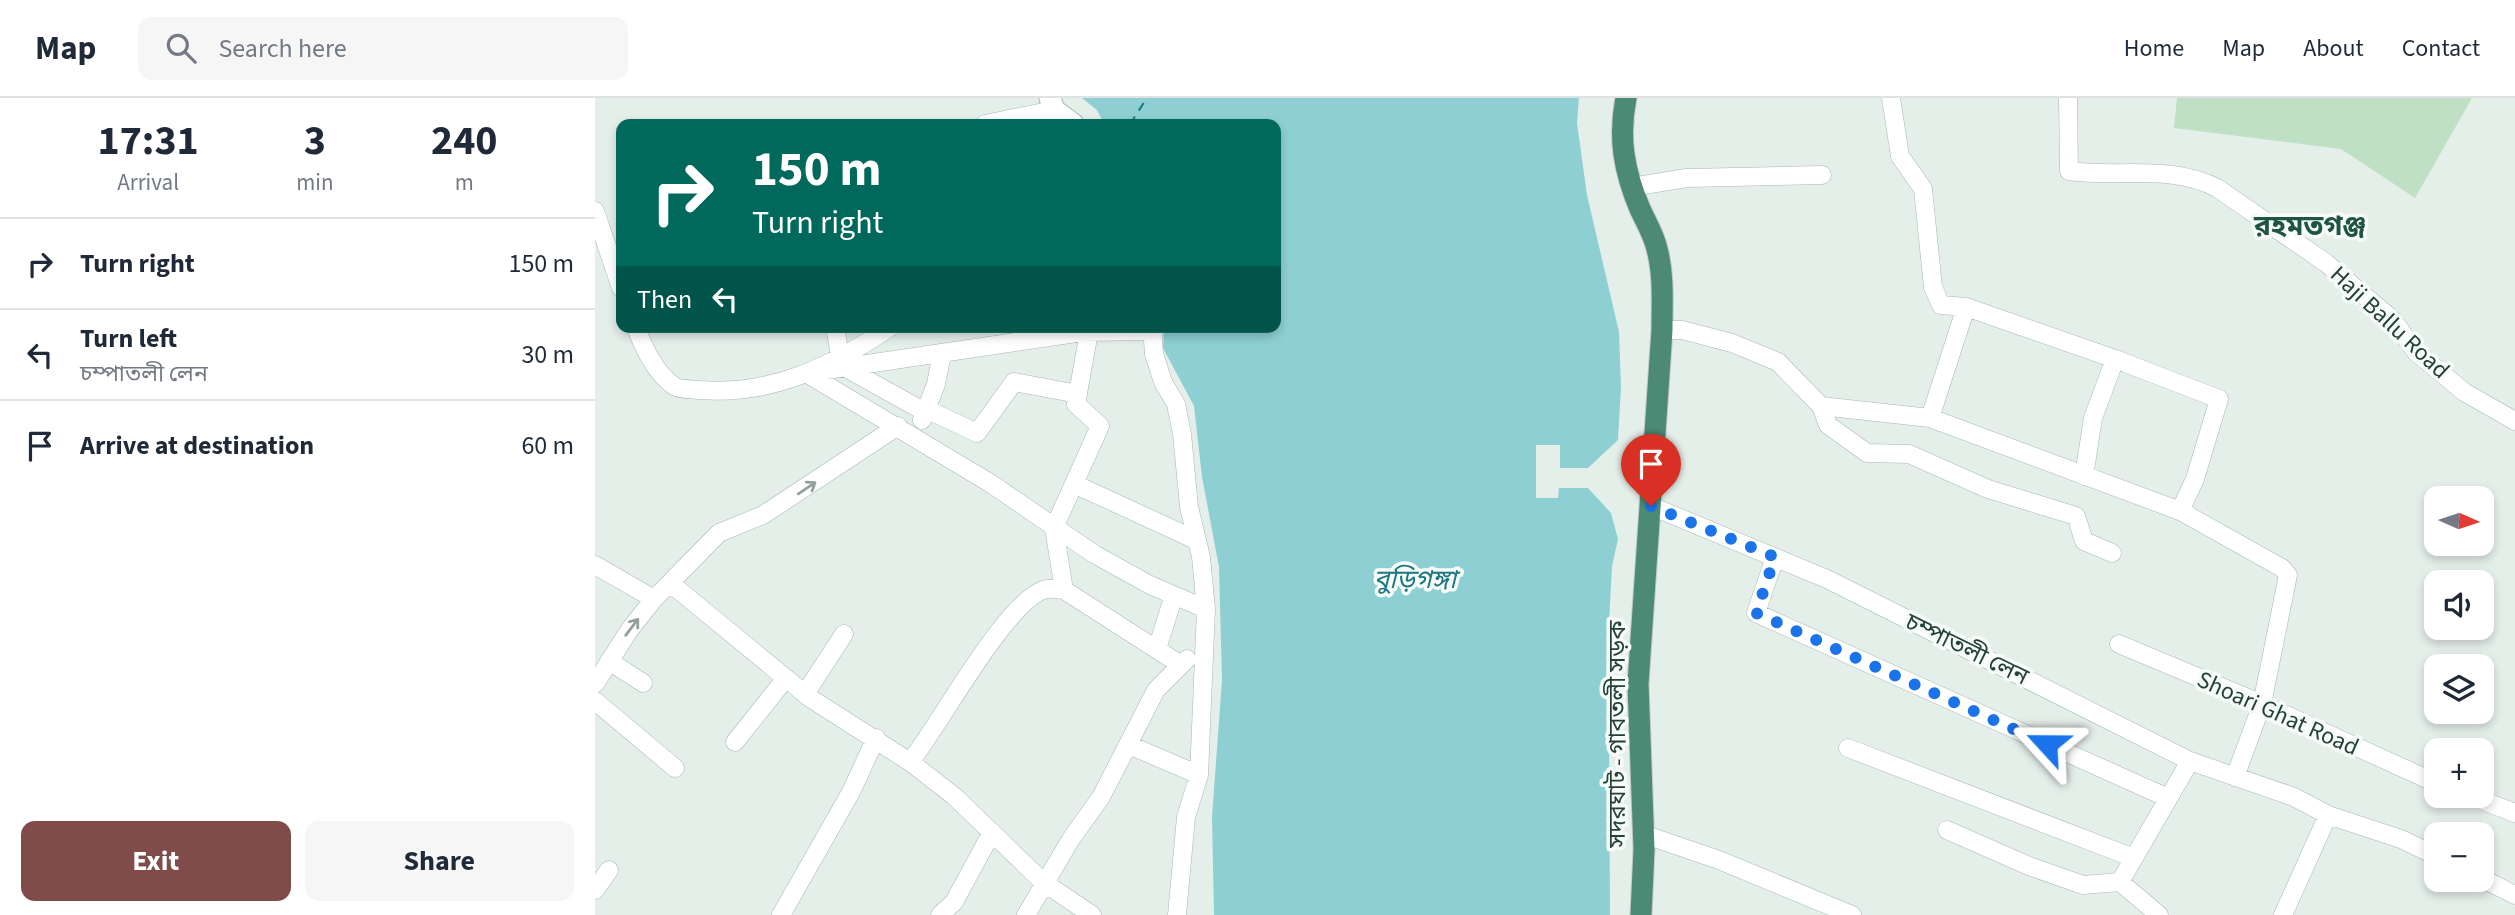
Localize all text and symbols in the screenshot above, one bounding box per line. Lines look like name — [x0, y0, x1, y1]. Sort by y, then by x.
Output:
search box — [138, 17, 628, 80]
text: Map — [35, 25, 96, 72]
icon: search — [162, 29, 200, 67]
text: Search here — [218, 30, 347, 67]
text: Home — [2124, 31, 2184, 66]
text: Map — [2222, 31, 2265, 66]
text: About — [2303, 31, 2364, 66]
text: Contact — [2402, 31, 2480, 66]
text: 17:31 — [97, 111, 199, 171]
text: 3 — [304, 111, 326, 171]
text: 240 — [431, 111, 498, 171]
text: 150 m — [752, 135, 881, 205]
icon: right — [637, 147, 728, 238]
text: Arrival — [117, 166, 179, 199]
text: min — [296, 166, 334, 199]
text: m — [455, 166, 474, 199]
text: Turn right — [752, 200, 883, 246]
district label: রহমতগঞ্জ — [2253, 206, 2366, 246]
icon: right — [21, 245, 59, 283]
text: Turn right — [80, 245, 195, 282]
text: 150 m — [508, 245, 574, 282]
street label: Haji Ballu Road — [2322, 258, 2457, 387]
icon: left — [706, 280, 744, 318]
text: Then — [637, 281, 692, 318]
text: Turn left — [80, 320, 177, 357]
icon: left — [21, 336, 59, 374]
text: 30 m — [521, 336, 574, 373]
text: চম্পাতলী লেন — [80, 357, 208, 390]
icon: arrive — [21, 427, 59, 465]
text: Arrive at destination — [80, 427, 314, 464]
text: 60 m — [521, 427, 574, 464]
pin — [1621, 434, 1681, 506]
icon: arrive — [1632, 445, 1670, 483]
one-way arrow — [797, 480, 816, 495]
north arrow — [2424, 486, 2494, 556]
map controls — [2424, 486, 2494, 892]
water label: বুড়িগঙ্গা — [1374, 561, 1461, 598]
button: sound — [2424, 570, 2494, 640]
street label: চম্পাতলী লেন — [1898, 604, 2035, 695]
one-way arrow — [625, 618, 640, 636]
street label: সদরঘাট - গাবতলী সড়ক — [1600, 620, 1635, 849]
button: layers — [2424, 654, 2494, 724]
street label: Shoari Ghat Road — [2191, 662, 2364, 765]
position arrow — [2010, 707, 2084, 781]
button: + — [2424, 738, 2494, 808]
button: Exit — [21, 821, 291, 901]
button: Share — [305, 821, 574, 901]
button: − — [2424, 822, 2494, 892]

